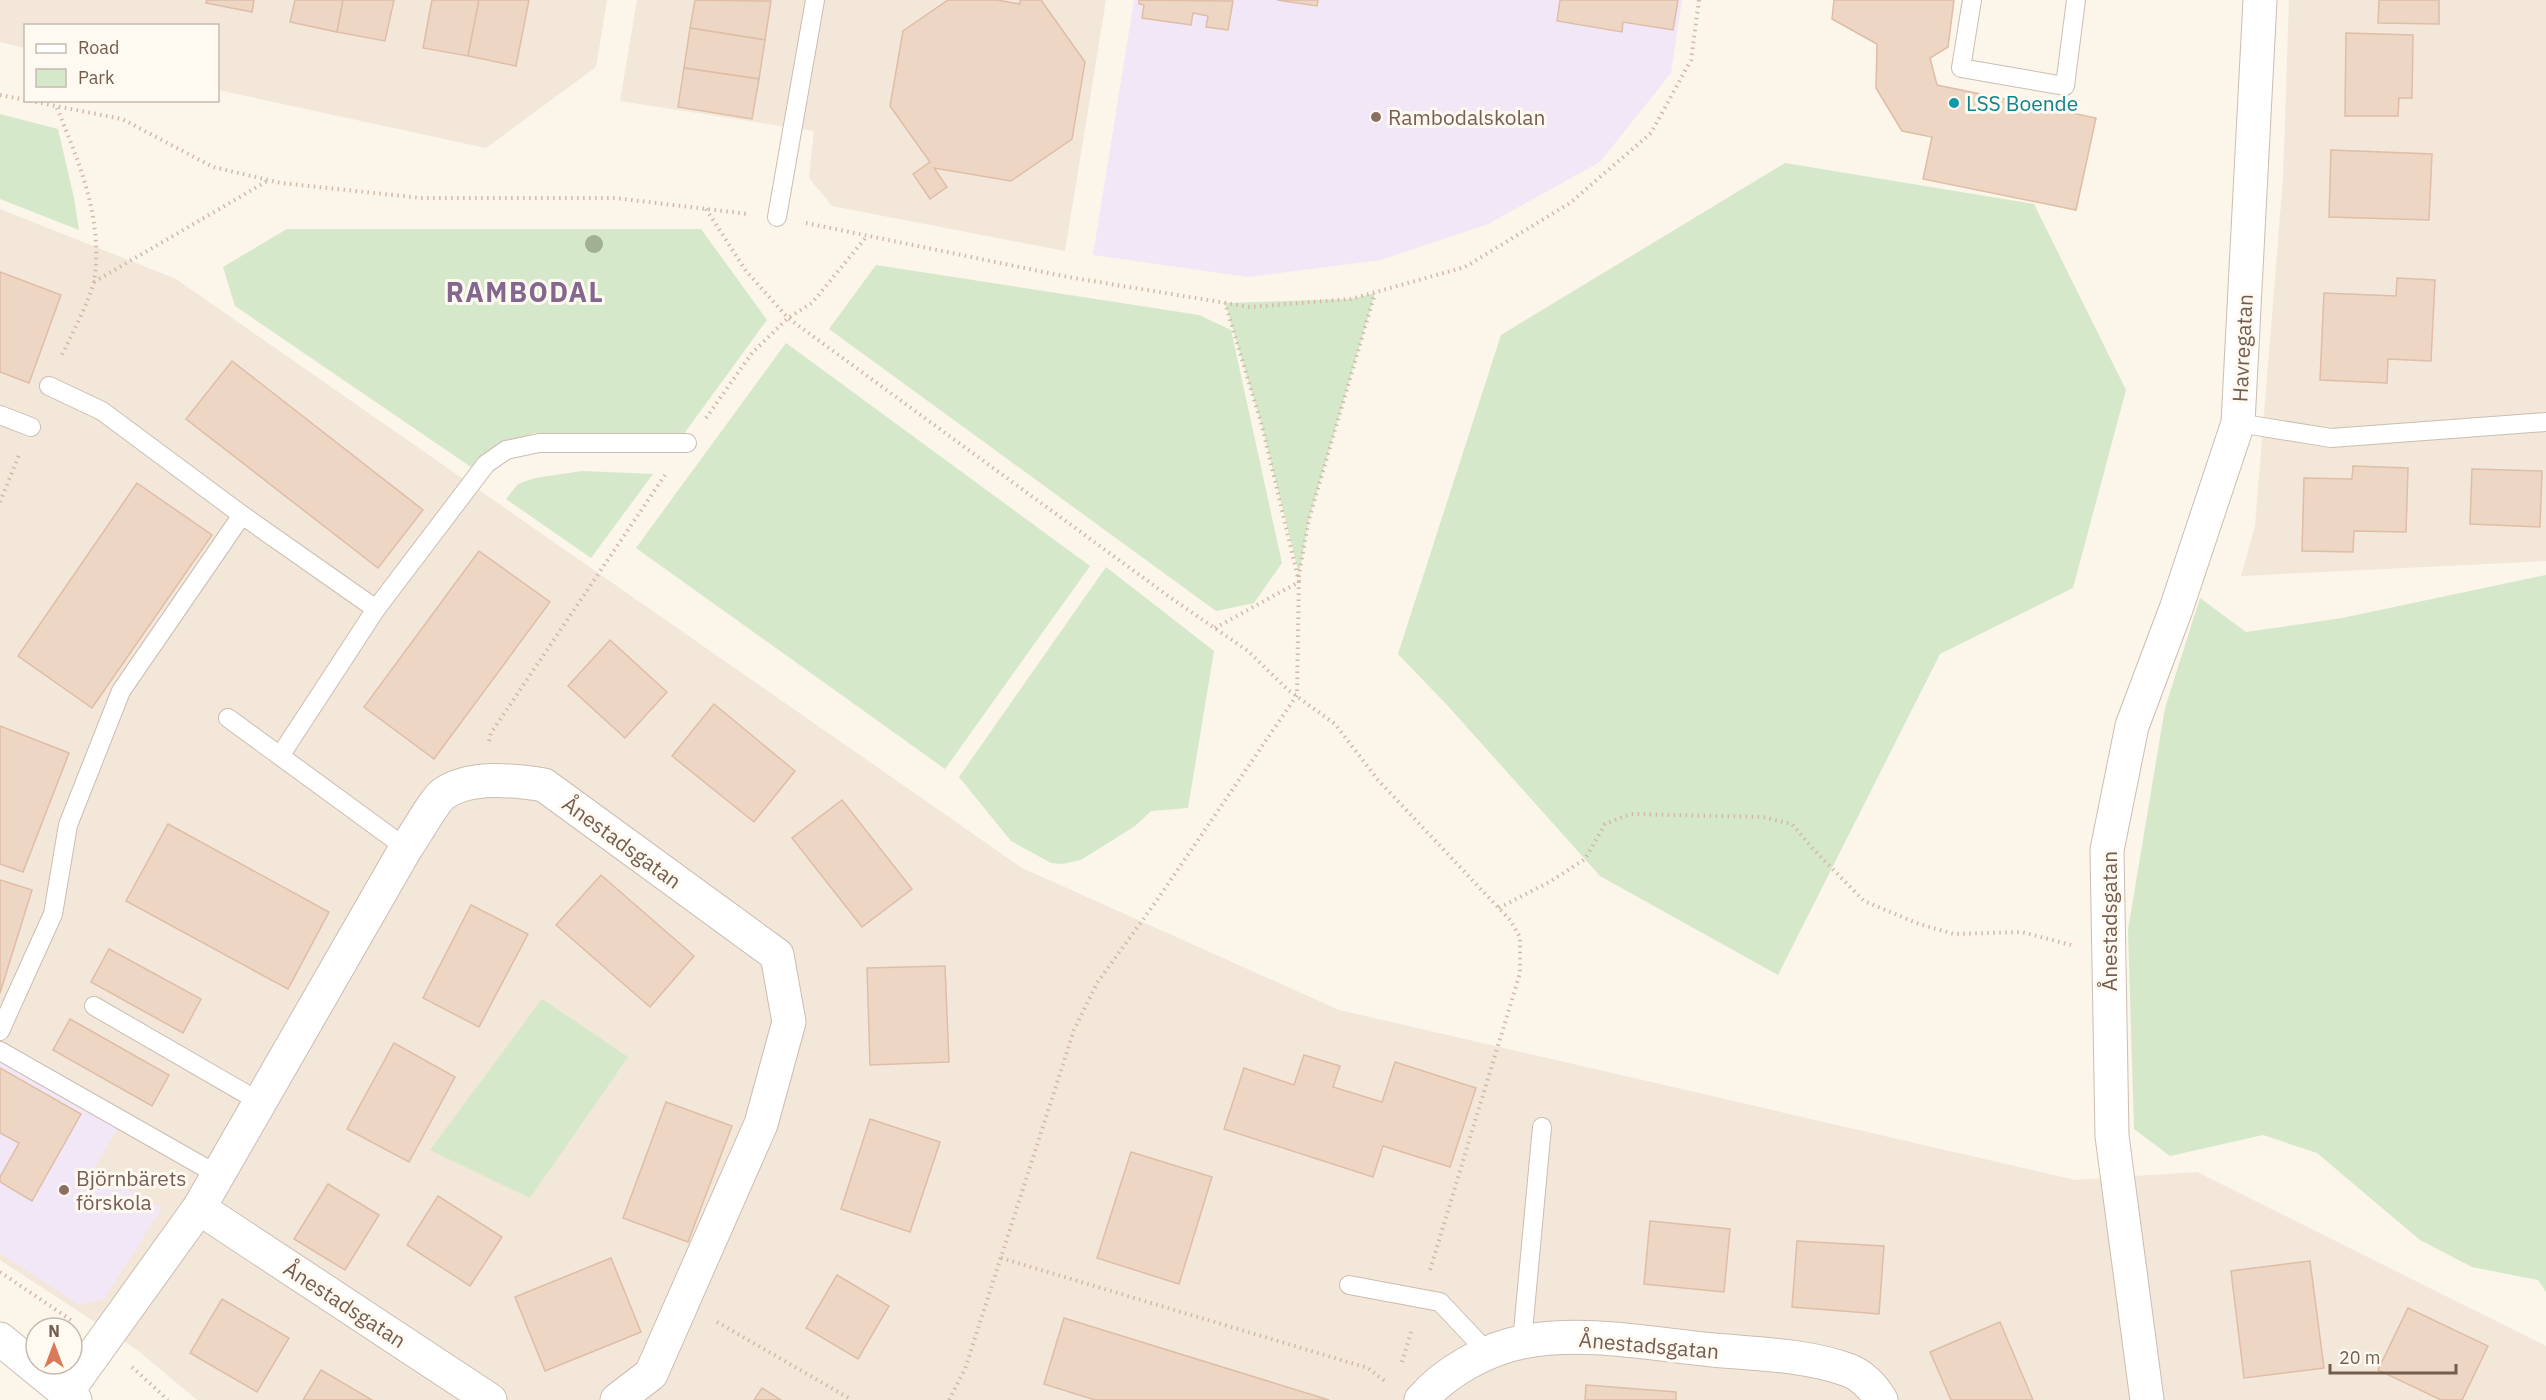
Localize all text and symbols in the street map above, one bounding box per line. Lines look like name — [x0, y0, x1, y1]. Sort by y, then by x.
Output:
legend — [24, 24, 219, 102]
text: Road — [78, 36, 119, 59]
text: Park — [78, 66, 115, 89]
place label: LSS Boende — [1966, 89, 2078, 117]
marker: LSS Boende — [1947, 96, 1961, 110]
place label: Rambodalskolan — [1388, 103, 1545, 131]
marker: Rambodalskolan — [1369, 110, 1383, 124]
district label: RAMBODAL — [446, 274, 604, 309]
street label: Havregatan — [2225, 293, 2259, 403]
street label: Ånestadsgatan — [557, 789, 687, 895]
street label: Ånestadsgatan — [2095, 851, 2123, 991]
place label: Björnbärets förskola — [76, 1164, 186, 1216]
marker: Björnbärets förskola — [57, 1183, 71, 1197]
street label: Ånestadsgatan — [278, 1254, 412, 1354]
north arrow — [24, 1316, 84, 1376]
text: N — [48, 1321, 60, 1341]
street label: Ånestadsgatan — [1578, 1325, 1720, 1365]
scale bar — [2330, 1337, 2456, 1375]
text: 20 m — [2339, 1346, 2381, 1369]

